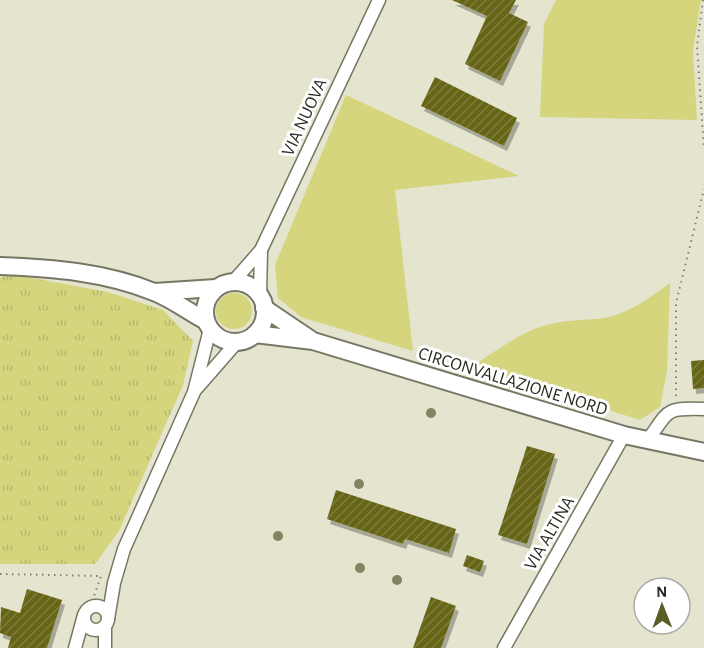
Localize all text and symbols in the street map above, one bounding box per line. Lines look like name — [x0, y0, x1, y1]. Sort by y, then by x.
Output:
street label: VIA NUOVA — [279, 75, 331, 159]
street label: CIRCONVALLAZIONE NORD — [416, 345, 609, 419]
street label: VIA ALTINA — [522, 493, 578, 573]
north arrow — [632, 576, 692, 636]
text: N — [656, 584, 667, 600]

